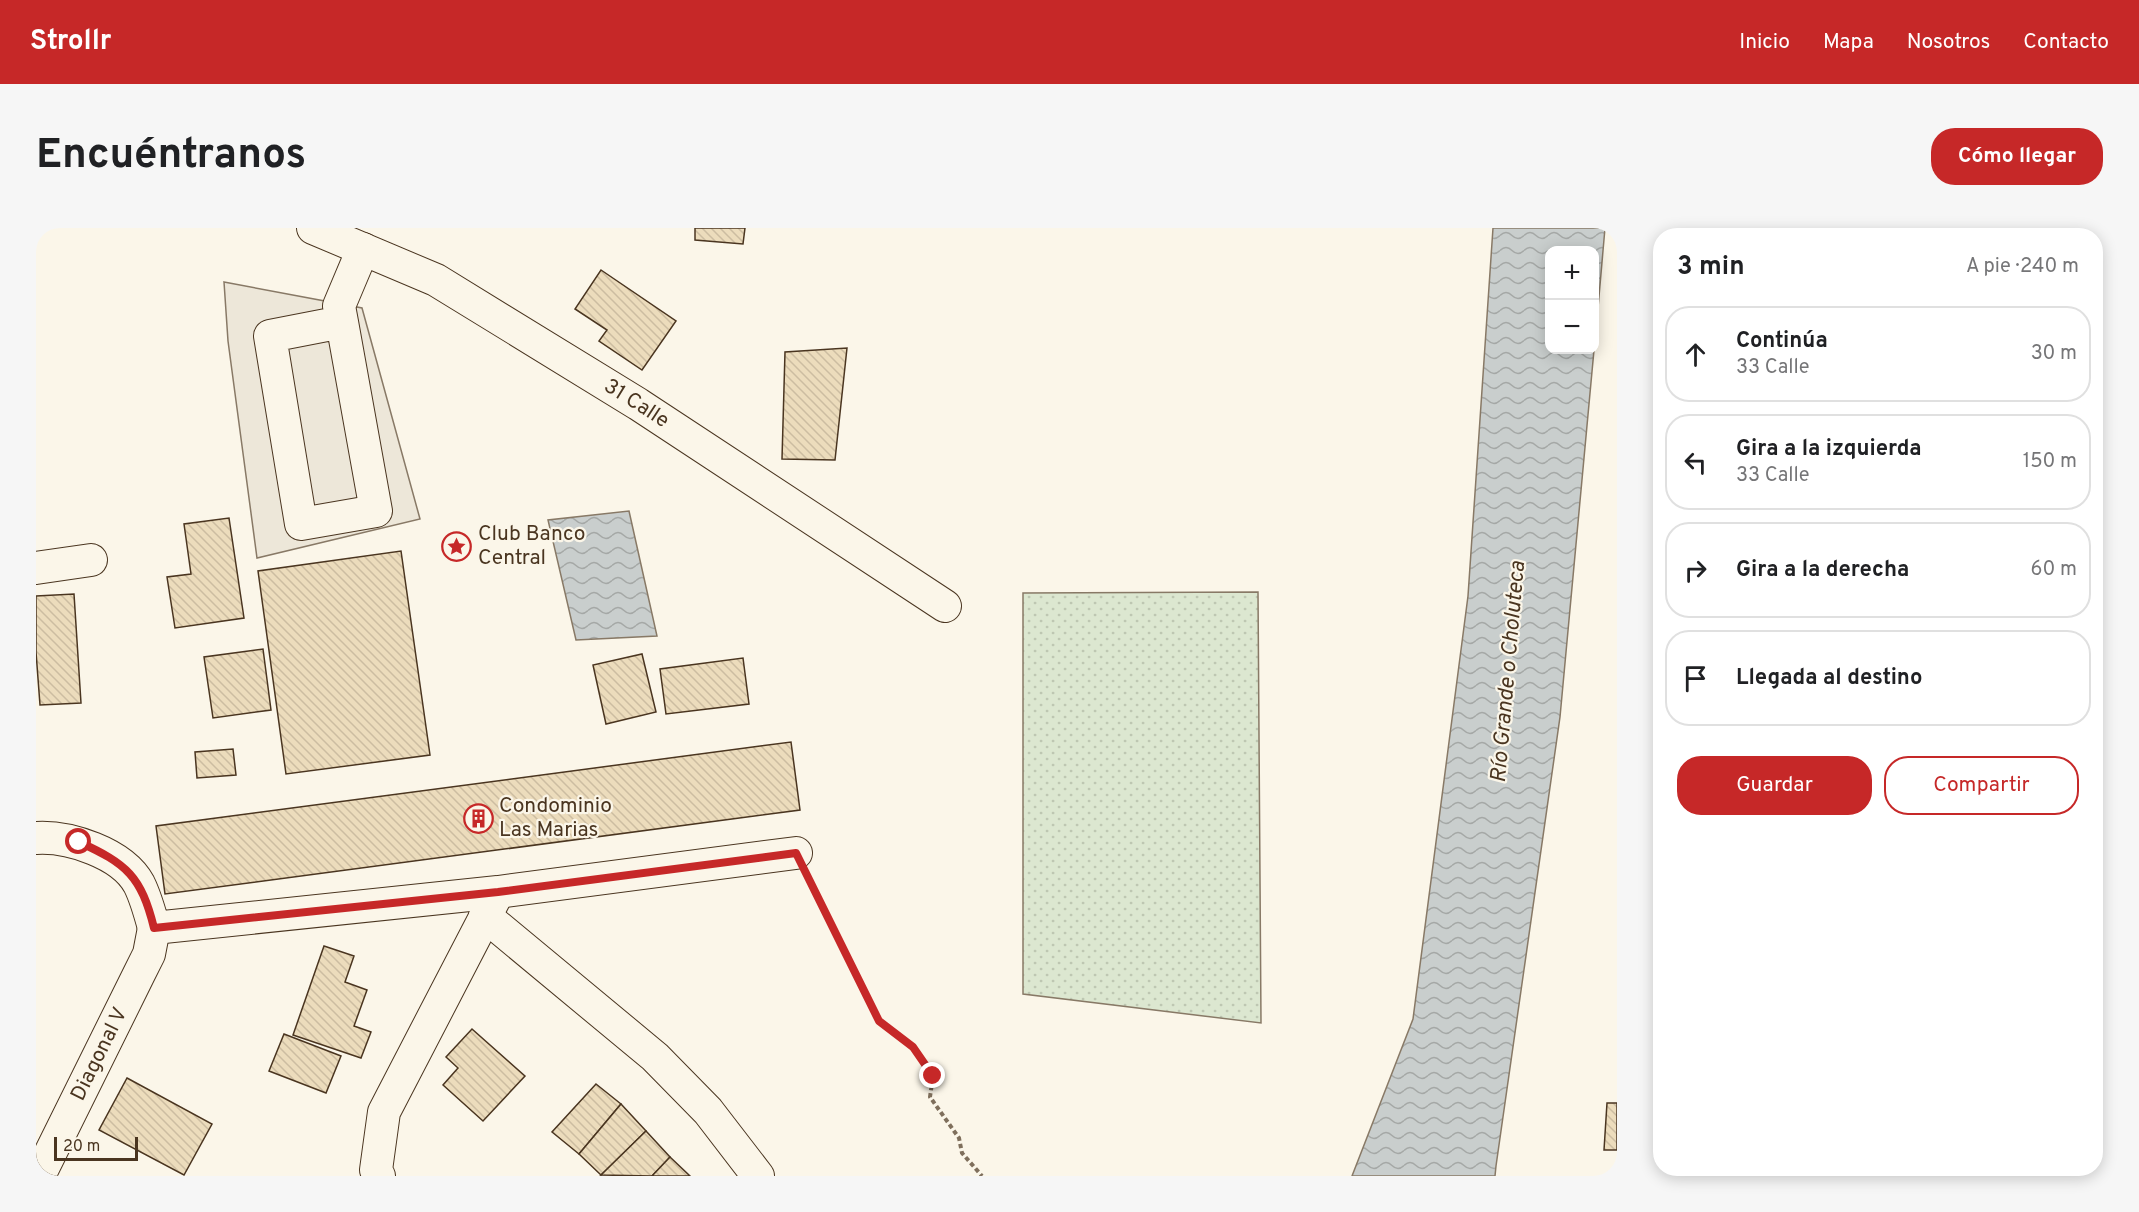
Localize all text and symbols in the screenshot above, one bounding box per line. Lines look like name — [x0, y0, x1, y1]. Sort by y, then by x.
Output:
text: Strollr — [30, 24, 112, 60]
text: Inicio — [1739, 29, 1790, 56]
text: Mapa — [1823, 29, 1874, 56]
text: Nosotros — [1907, 29, 1990, 56]
text: Contacto — [2023, 29, 2109, 56]
button: Cómo llegar — [1931, 128, 2103, 185]
text: Encuéntranos — [36, 130, 306, 183]
map controls — [1545, 246, 1599, 354]
button: + — [1545, 246, 1599, 300]
text: 3 min — [1677, 251, 1745, 284]
text: A pie · 240 m — [1966, 254, 2079, 280]
button: − — [1545, 300, 1599, 354]
text: Continúa — [1736, 328, 1828, 355]
icon: ahead — [1679, 338, 1712, 371]
text: 30 m — [2031, 341, 2077, 367]
text: 33 Calle — [1736, 355, 1809, 381]
street label: 31 Calle — [599, 373, 674, 434]
text: Gira a la izquierda — [1736, 436, 1922, 463]
icon: left — [1679, 446, 1712, 479]
text: 150 m — [2023, 449, 2077, 475]
text: 33 Calle — [1736, 463, 1809, 489]
place label: Club Banco Central — [478, 521, 585, 572]
place icon: Club Banco Central — [441, 530, 473, 562]
icon: right — [1679, 554, 1712, 587]
text: Gira a la derecha — [1736, 557, 1909, 584]
text: 60 m — [2031, 557, 2077, 583]
water label: Río Grande o Choluteca — [1486, 559, 1532, 784]
icon: arrive — [1679, 662, 1712, 695]
text: Llegada al destino — [1736, 665, 1922, 692]
button: Guardar — [1677, 756, 1872, 815]
button: Compartir — [1884, 756, 2079, 815]
place label: Condominio Las Marias — [499, 793, 612, 844]
building icon: Condominio Las Marias — [462, 802, 494, 834]
route start — [65, 828, 91, 854]
street label: Diagonal V — [65, 1003, 134, 1105]
route end — [919, 1062, 945, 1088]
scale bar — [54, 1134, 138, 1162]
text: 20 m — [63, 1137, 100, 1157]

